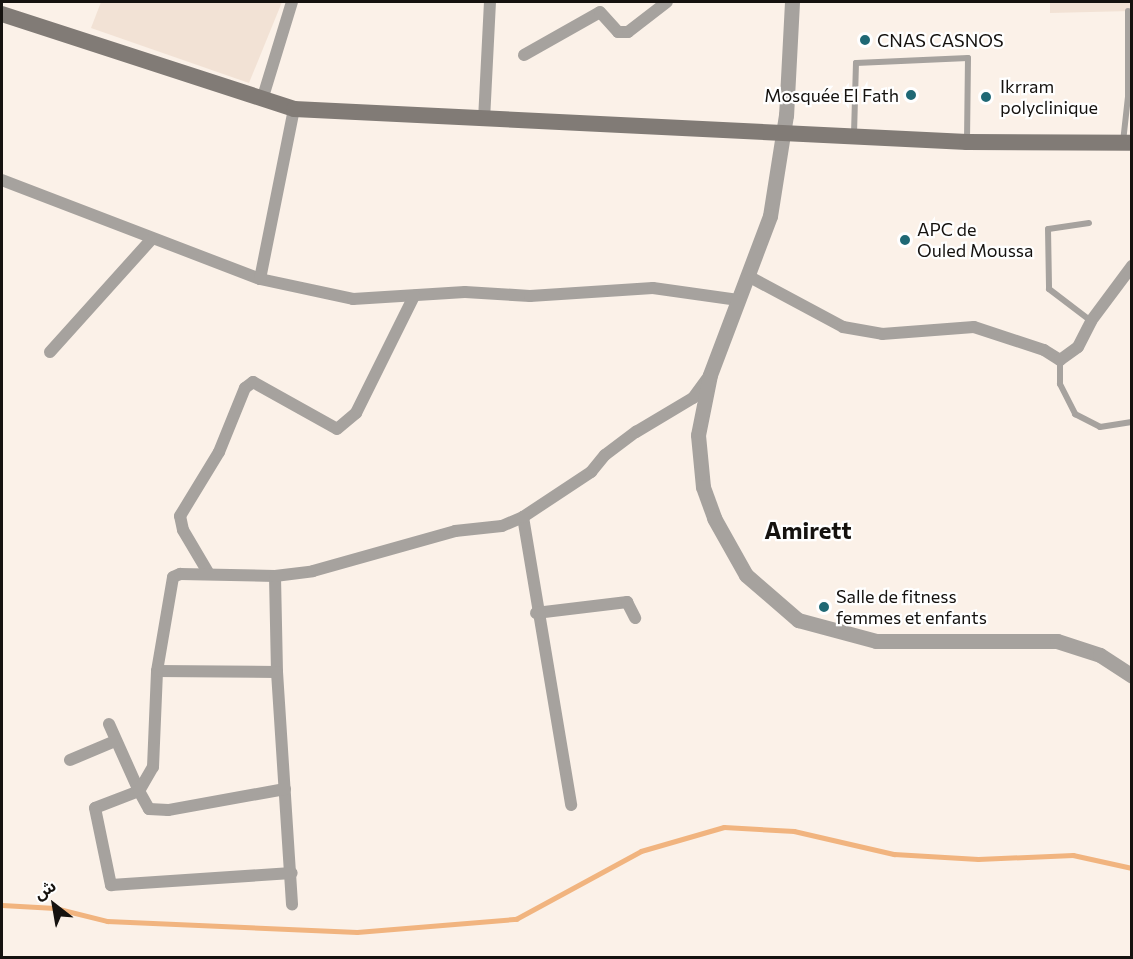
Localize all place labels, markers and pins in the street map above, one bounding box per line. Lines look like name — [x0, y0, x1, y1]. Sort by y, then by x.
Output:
place label: CNAS CASNOS — [877, 29, 1003, 51]
marker: CNAS CASNOS — [858, 33, 872, 47]
place label: Ikrram polyclinique — [1000, 76, 1098, 118]
place label: Mosquée El Fath — [764, 84, 899, 106]
marker: Mosquée El Fath — [904, 88, 918, 102]
marker: Ikrram polyclinique — [977, 88, 995, 106]
place label: APC de Ouled Moussa — [917, 219, 1033, 262]
marker: APC de Ouled Moussa — [898, 233, 912, 247]
place label: Salle de fitness femmes et enfants — [836, 586, 987, 628]
marker: Salle de fitness femmes et enfants — [817, 600, 831, 614]

